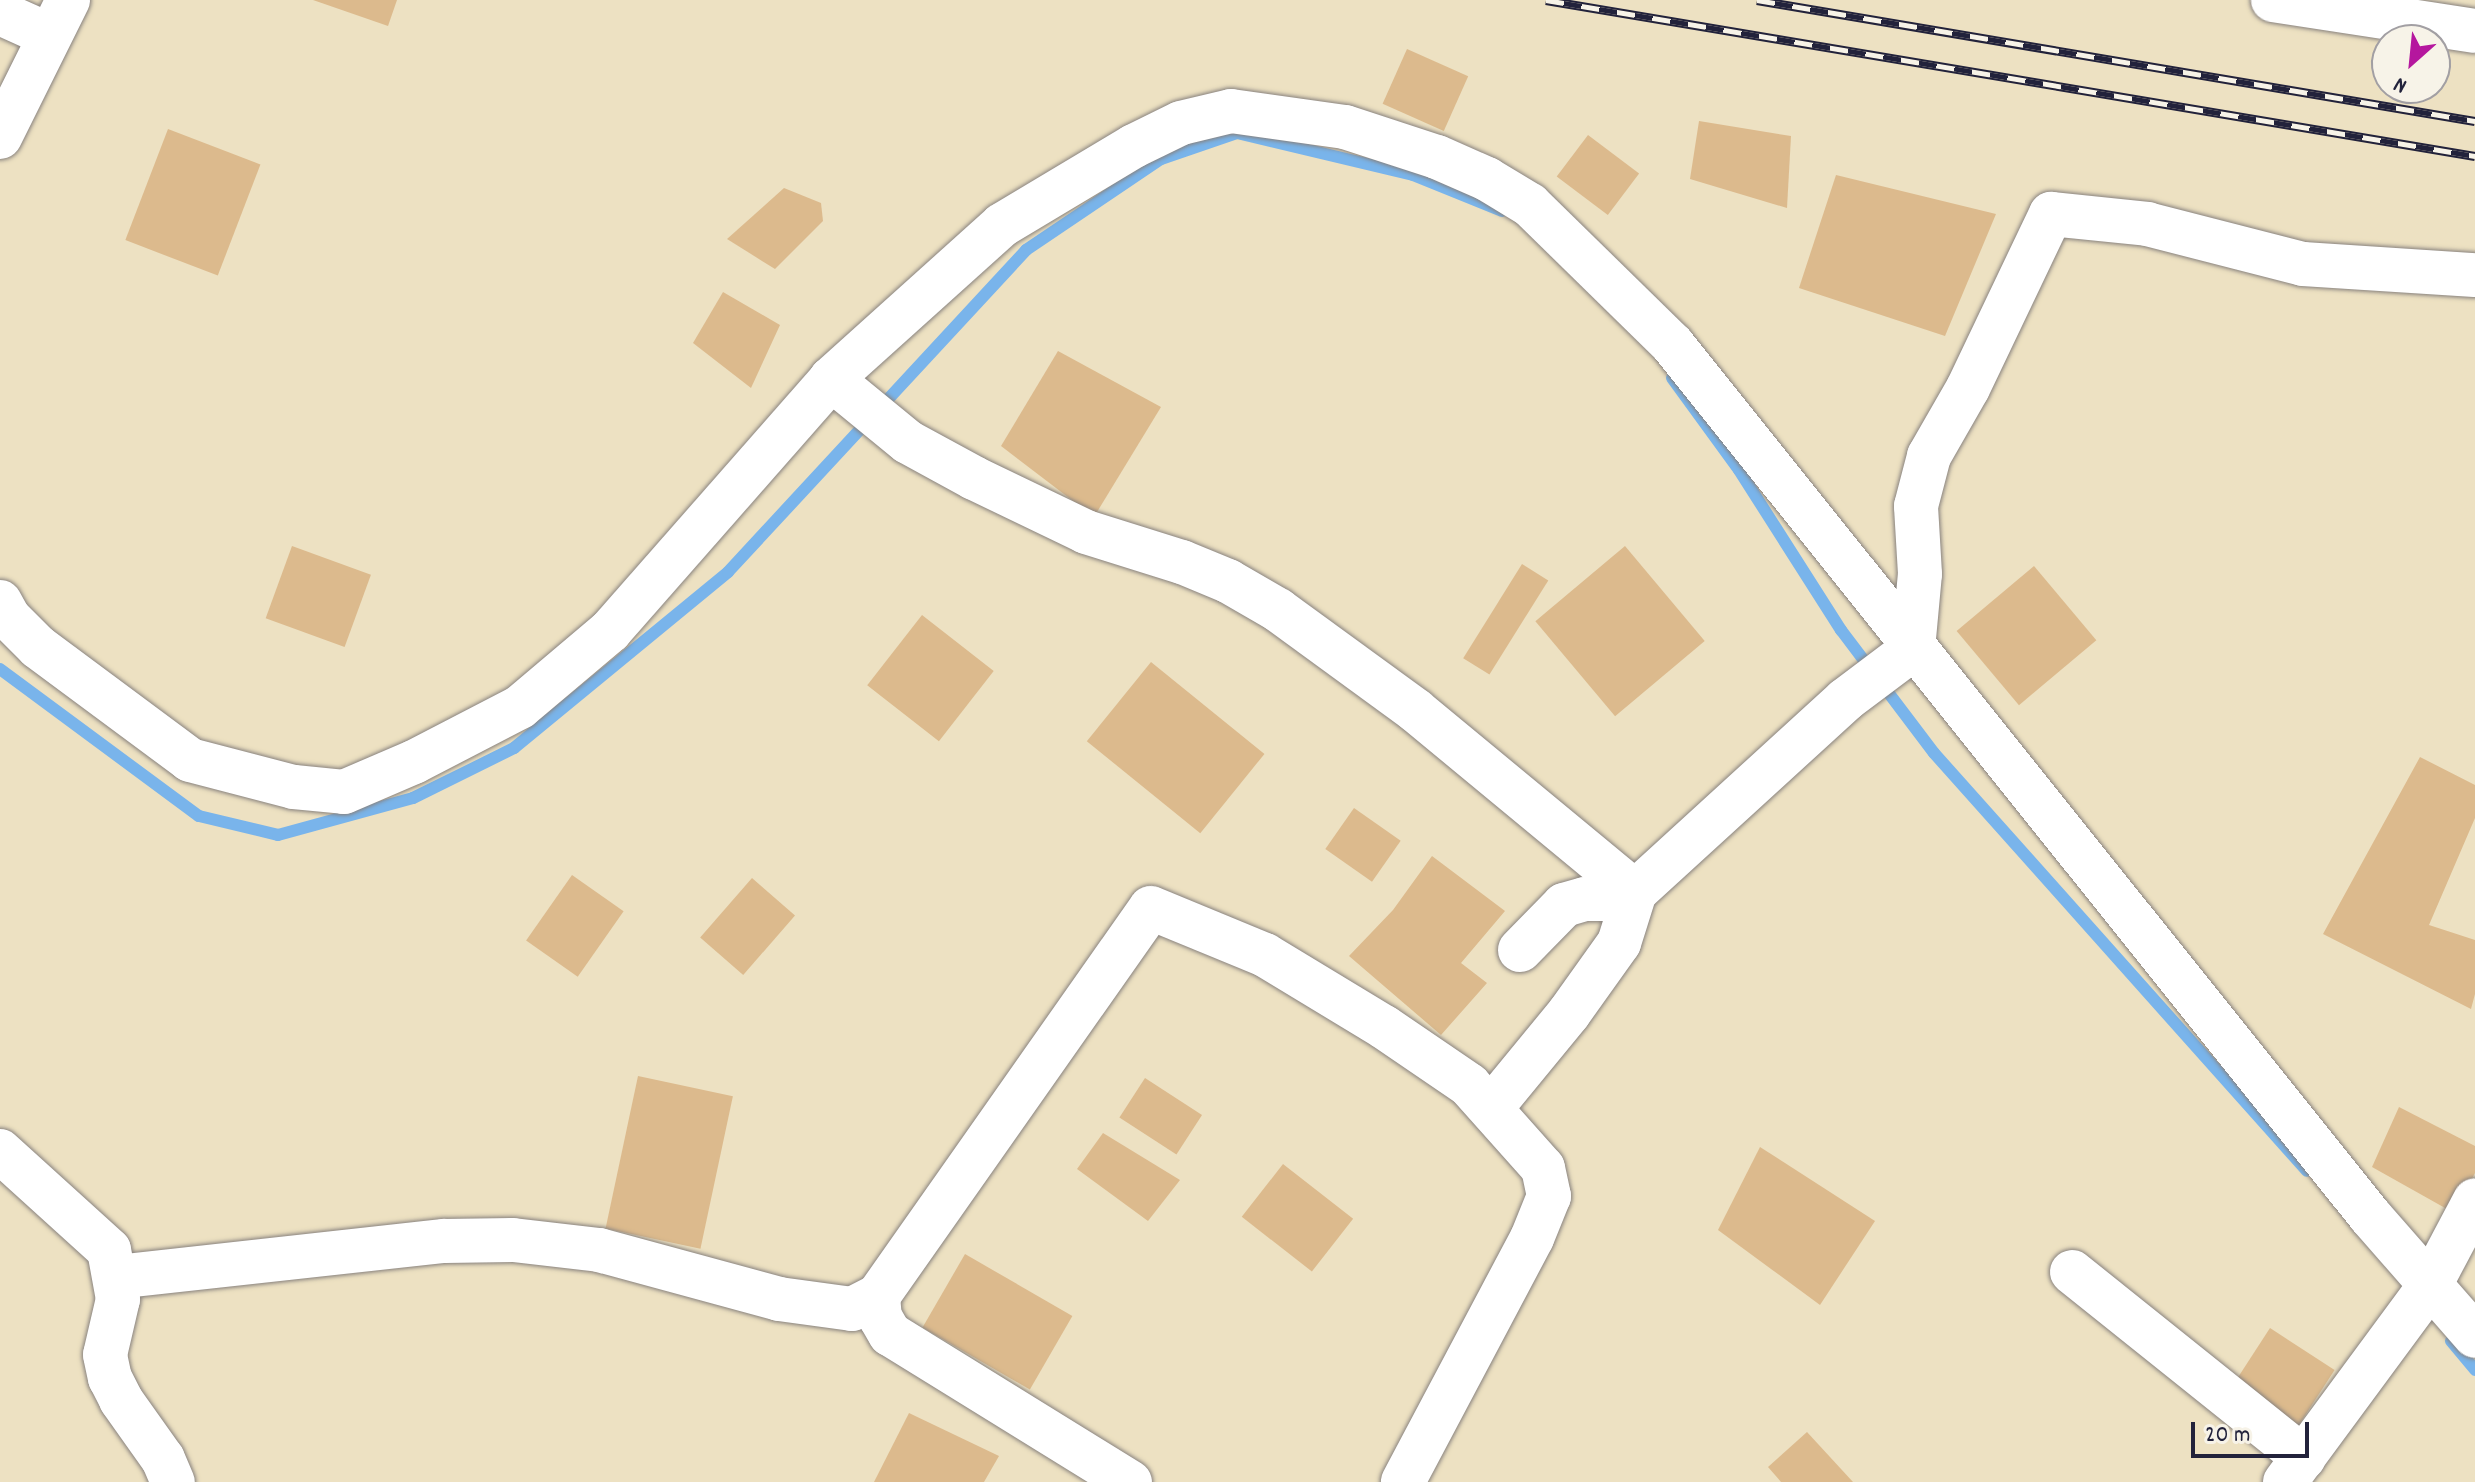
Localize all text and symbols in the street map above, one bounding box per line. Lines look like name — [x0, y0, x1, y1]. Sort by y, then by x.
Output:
north arrow — [2371, 24, 2451, 104]
text: N — [2389, 68, 2413, 100]
scale bar — [2195, 1406, 2313, 1456]
text: 20 m — [2205, 1419, 2251, 1453]

